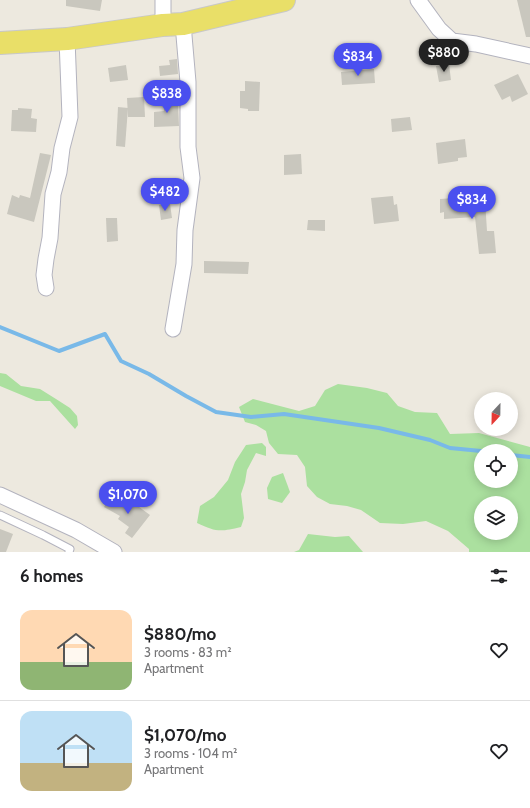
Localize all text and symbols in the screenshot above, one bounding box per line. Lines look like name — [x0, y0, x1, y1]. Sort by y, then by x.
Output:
pin: $880 — [420, 39, 468, 73]
pin: $834 — [334, 43, 382, 77]
text: $880 — [428, 44, 460, 60]
text: $834 — [343, 48, 373, 64]
pin: $838 — [143, 80, 191, 114]
text: $838 — [152, 85, 182, 101]
pin: $482 — [141, 178, 189, 212]
text: $482 — [150, 183, 180, 199]
pin: $834 — [448, 186, 496, 220]
text: $834 — [457, 191, 487, 207]
north arrow — [474, 392, 518, 436]
map controls — [474, 392, 518, 540]
button: locate — [474, 444, 518, 488]
pin: $1,070 — [95, 481, 161, 515]
text: $1,070 — [108, 486, 148, 502]
button: layers — [474, 496, 518, 540]
icon: filters — [488, 565, 510, 587]
text: 6 homes — [20, 566, 83, 586]
text: $880/mo — [144, 624, 216, 644]
icon: home — [52, 626, 100, 674]
icon: heart — [488, 639, 510, 661]
text: 3 rooms · 83 m² — [144, 644, 231, 660]
text: Apartment — [144, 660, 204, 676]
text: $1,070/mo — [144, 725, 226, 745]
icon: home — [52, 727, 100, 775]
icon: heart — [488, 740, 510, 762]
text: 3 rooms · 104 m² — [144, 745, 237, 761]
text: Apartment — [144, 761, 204, 777]

